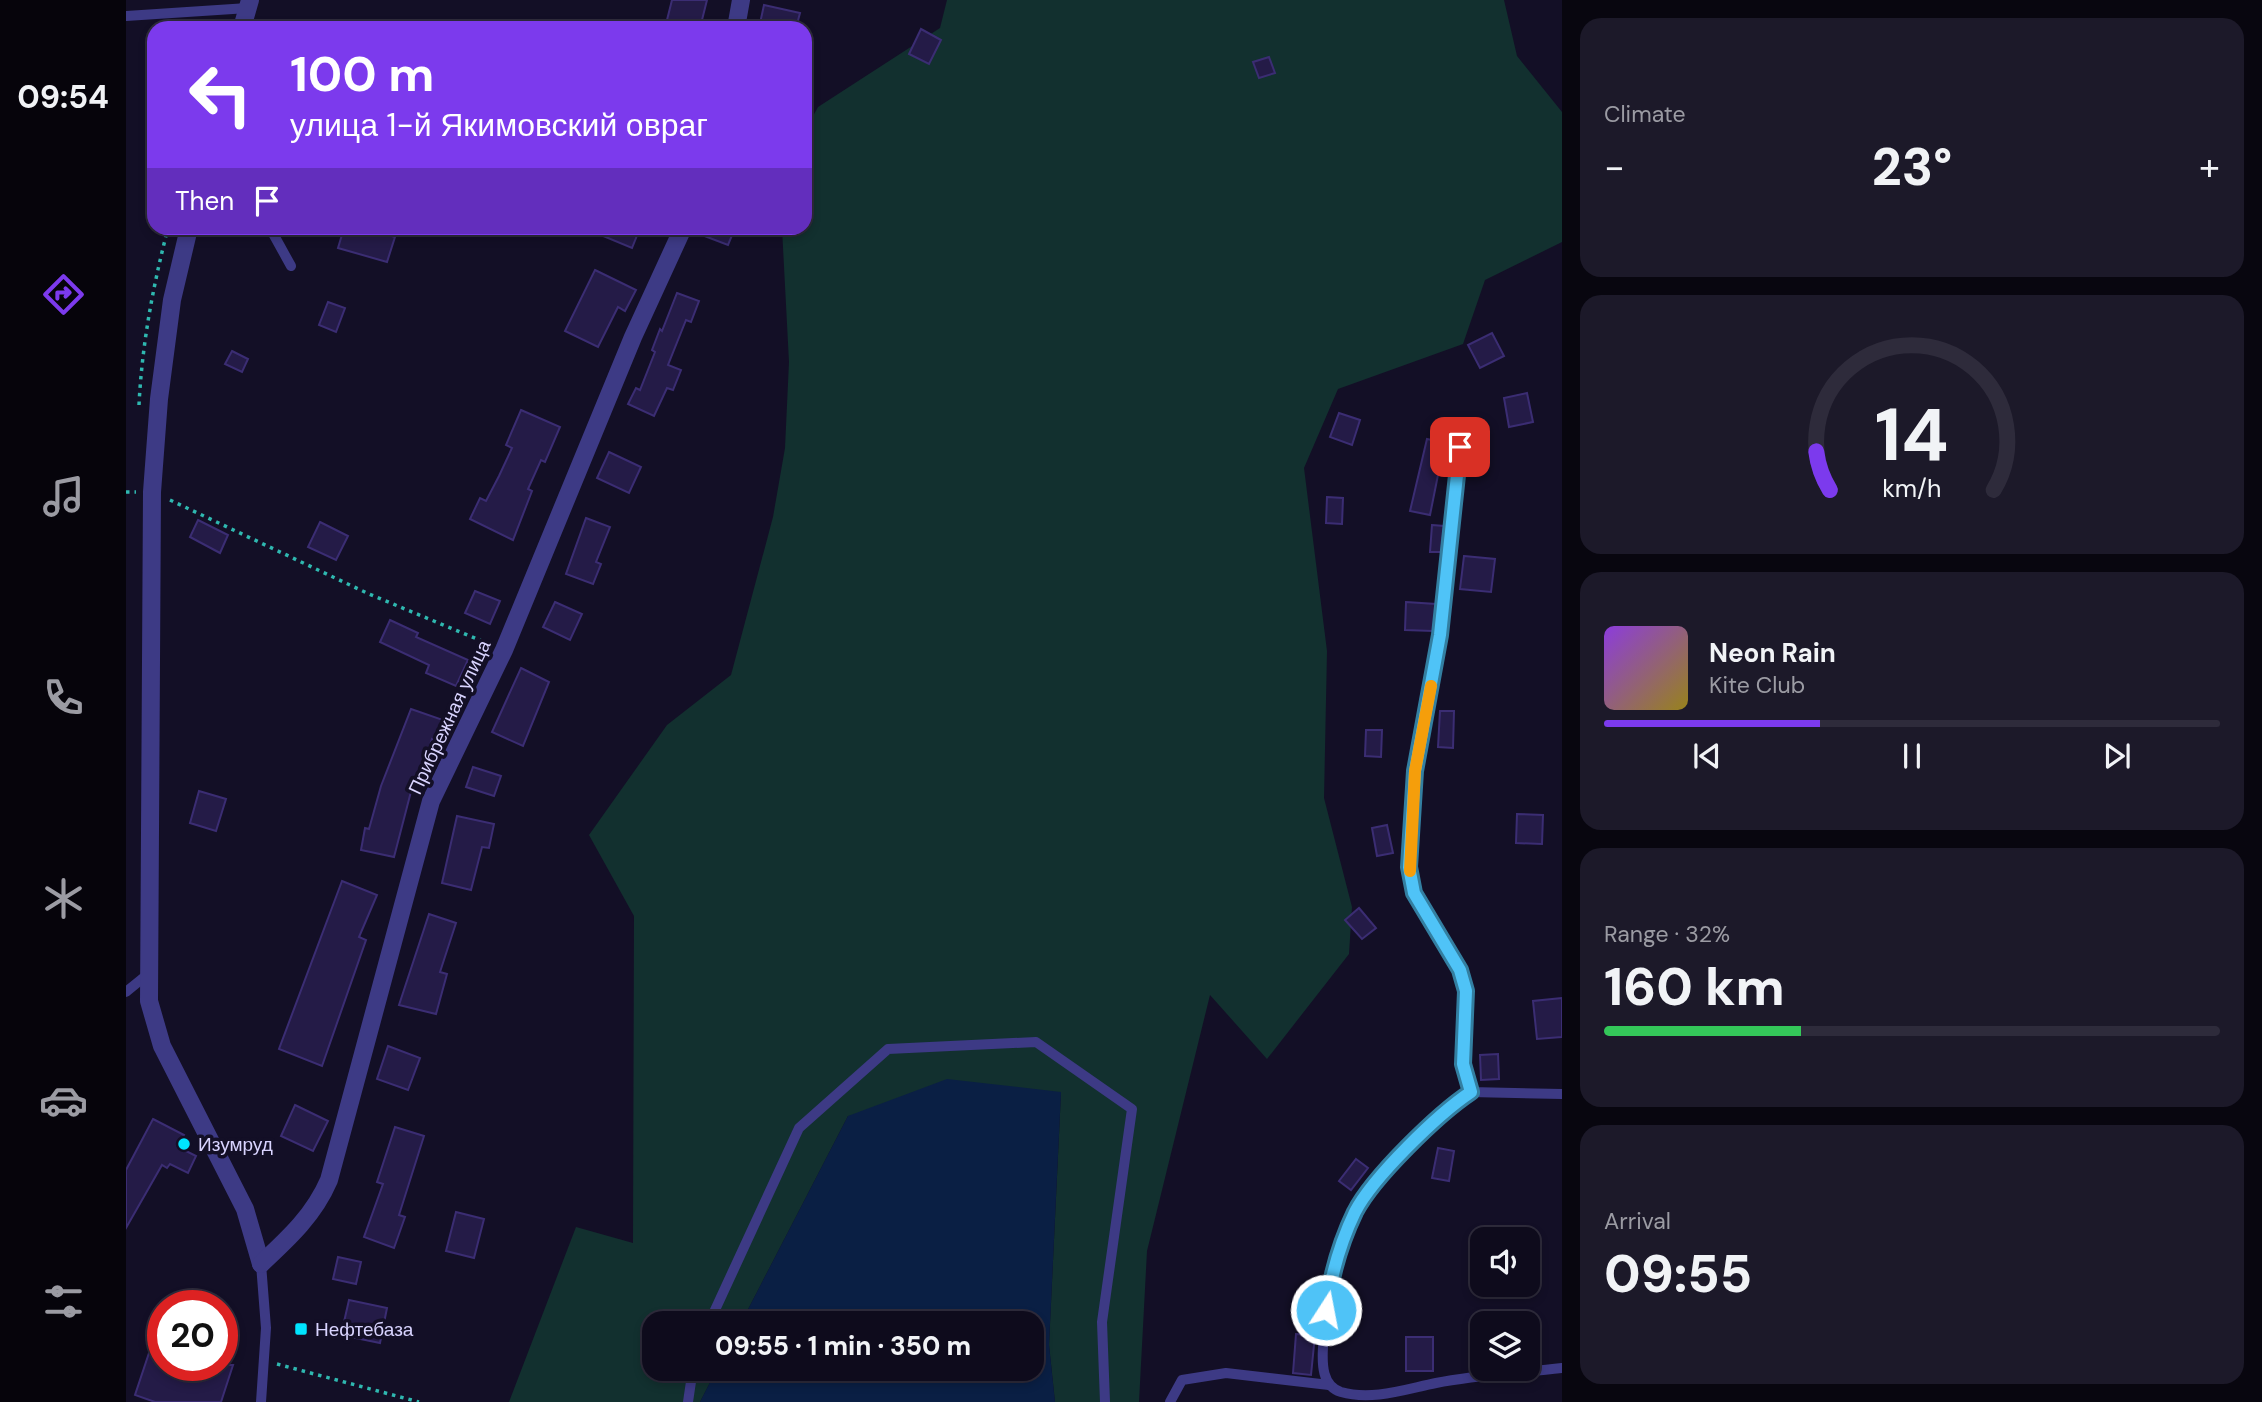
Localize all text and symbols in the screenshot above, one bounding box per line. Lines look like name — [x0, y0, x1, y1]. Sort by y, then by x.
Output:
text: 100 m — [290, 42, 434, 106]
icon: left — [175, 49, 266, 140]
text: 09:54 — [17, 76, 109, 118]
text: Climate — [1604, 99, 1686, 129]
text: улица 1-й Якимовский овраг — [290, 104, 708, 146]
text: 23° — [1872, 133, 1952, 201]
text: − — [1604, 142, 1625, 192]
text: + — [2199, 142, 2220, 192]
icon: arrive — [248, 182, 286, 220]
text: Then — [175, 184, 234, 218]
icon: directions — [39, 270, 88, 319]
text: 14 — [1875, 389, 1949, 484]
pin — [1430, 417, 1490, 477]
icon: arrive — [1441, 428, 1479, 466]
icon: music — [39, 472, 88, 521]
text: km/h — [1882, 472, 1942, 505]
street label: Прибрежная улица — [403, 635, 496, 799]
text: Neon Rain — [1709, 636, 1836, 670]
text: Kite Club — [1709, 670, 1805, 700]
icon: phone — [39, 673, 88, 722]
icon: previous — [1688, 737, 1726, 775]
icon: pause — [1893, 737, 1931, 775]
icon: next — [2098, 737, 2136, 775]
icon: climate — [39, 874, 88, 923]
text: Range · 32% — [1604, 919, 1730, 949]
text: 160 km — [1604, 953, 1785, 1021]
icon: car — [39, 1076, 88, 1125]
place label: Изумруд — [198, 1132, 273, 1157]
marker: Изумруд — [176, 1136, 192, 1152]
text: Arrival — [1604, 1206, 1671, 1236]
map controls — [1470, 1227, 1540, 1381]
button: sound — [1470, 1227, 1540, 1297]
text: 09:55 — [1604, 1240, 1752, 1308]
position arrow — [1289, 1273, 1363, 1347]
icon: filters — [39, 1277, 88, 1326]
speed limit sign: 20 — [147, 1290, 238, 1381]
button: layers — [1470, 1311, 1540, 1381]
place label: Нефтебаза — [315, 1317, 414, 1342]
marker: Нефтебаза — [293, 1321, 309, 1337]
text: 09:55 · 1 min · 350 m — [715, 1329, 971, 1363]

